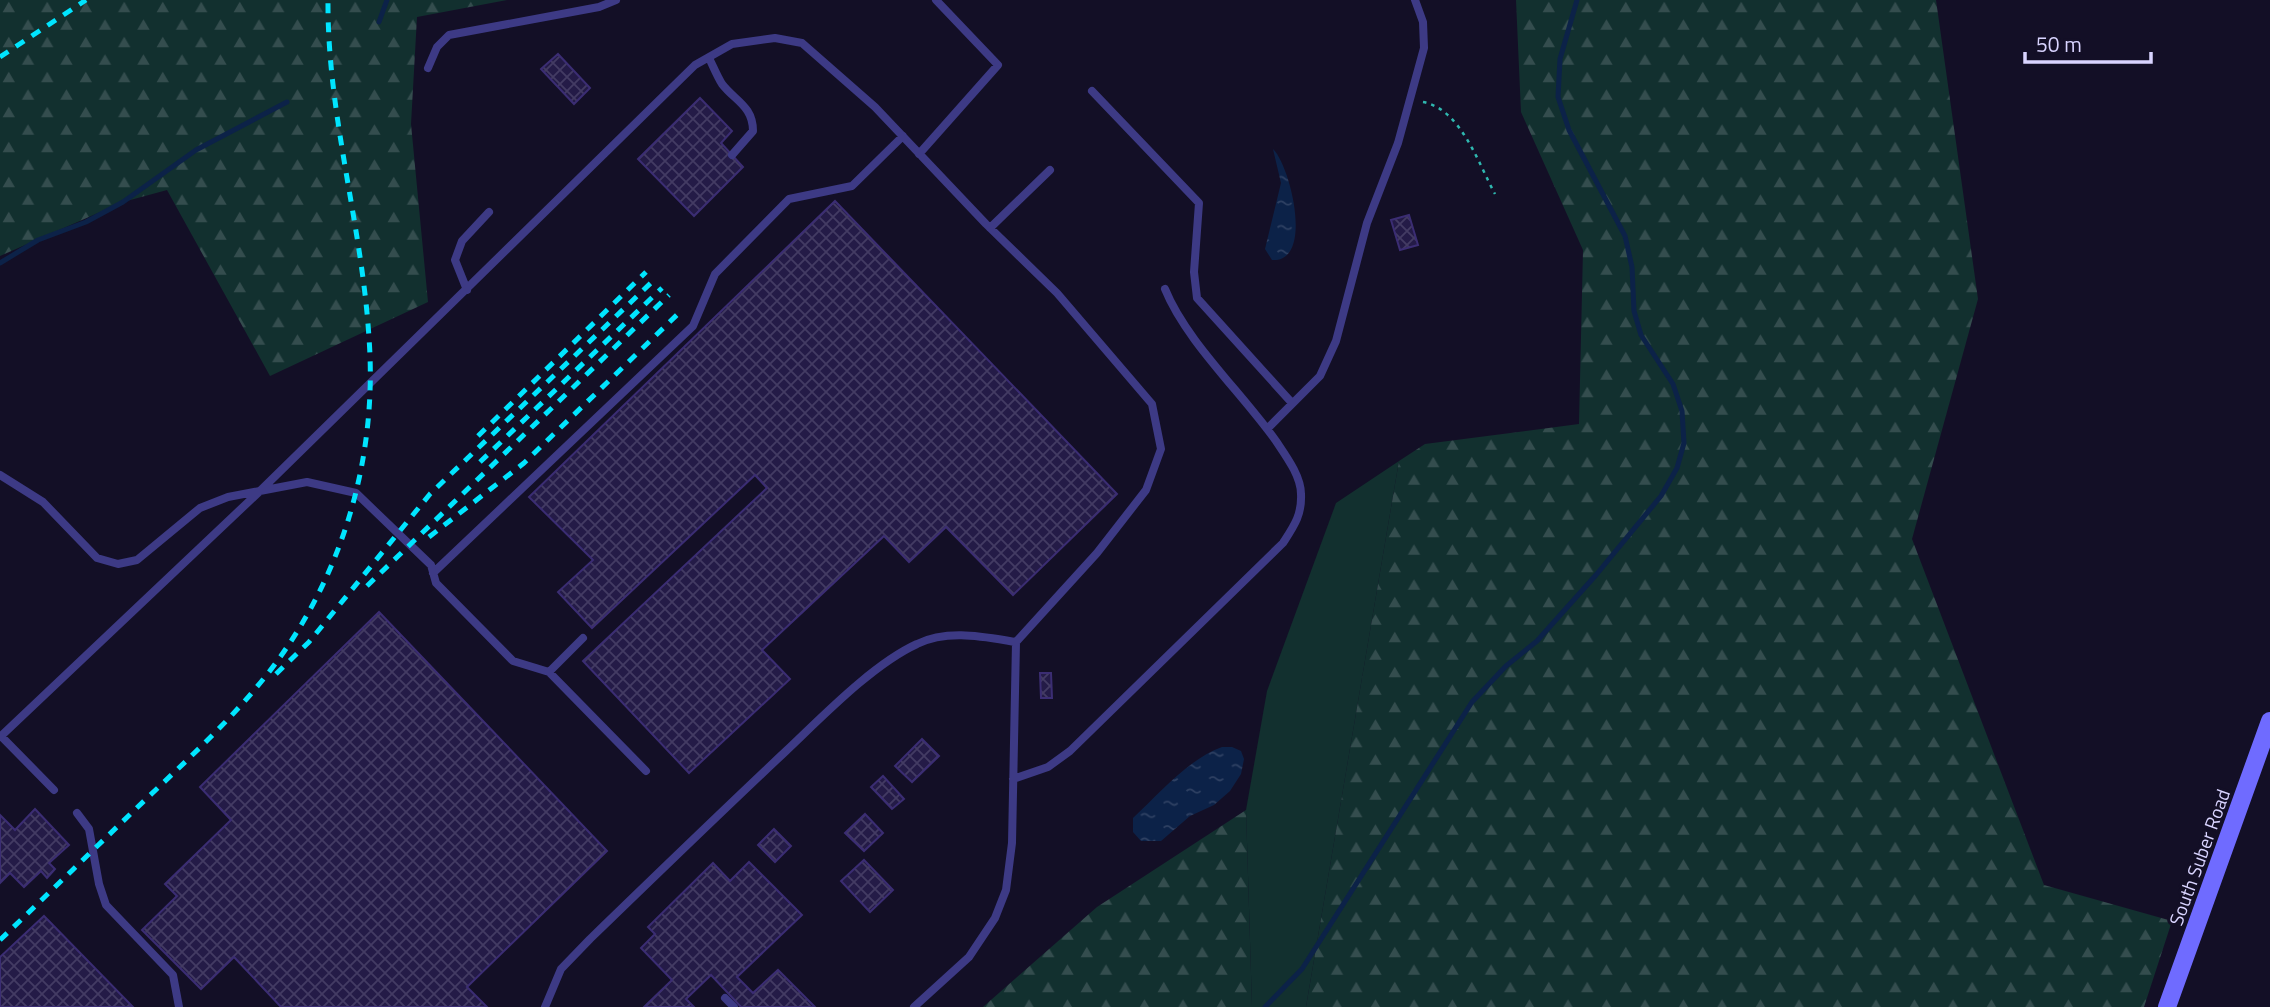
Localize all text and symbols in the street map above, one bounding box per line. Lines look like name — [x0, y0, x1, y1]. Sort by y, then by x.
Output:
scale bar — [2025, 21, 2151, 65]
text: 50 m — [2036, 28, 2082, 60]
street label: South Suber Road — [2161, 785, 2237, 929]

